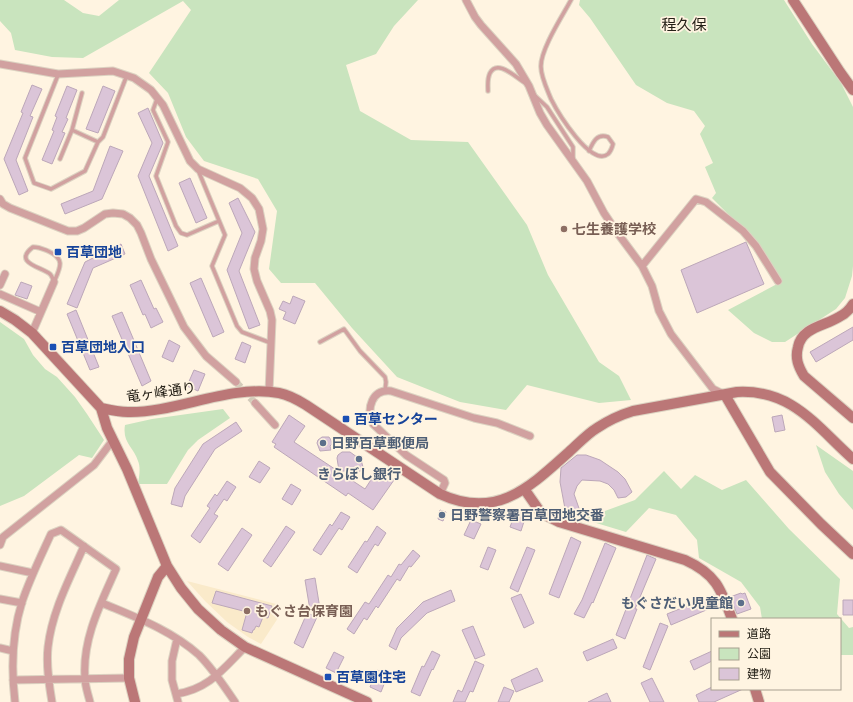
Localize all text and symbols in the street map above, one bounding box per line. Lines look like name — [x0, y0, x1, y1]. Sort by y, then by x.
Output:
district label: 程久保 — [661, 16, 707, 34]
place label: 七生養護学校 — [572, 220, 656, 238]
marker: 七生養護学校 — [559, 224, 569, 234]
place label: 百草団地 — [66, 243, 122, 261]
marker: 百草団地 — [53, 247, 63, 257]
place label: 百草団地入口 — [61, 338, 145, 356]
marker: 百草団地入口 — [48, 342, 58, 352]
street label: 竜ヶ峰通り — [125, 378, 197, 406]
place label: 百草センター — [354, 410, 438, 428]
marker: 百草センター — [341, 414, 351, 424]
place label: 日野百草郵便局 — [331, 434, 429, 452]
marker: 日野百草郵便局 — [318, 438, 328, 448]
marker: きらぼし銀行 — [354, 454, 364, 464]
place label: きらぼし銀行 — [317, 465, 401, 483]
place label: 日野警察署百草団地交番 — [450, 506, 604, 524]
marker: 日野警察署百草団地交番 — [437, 510, 447, 520]
place label: もぐさだい児童館 — [621, 594, 733, 612]
marker: もぐさだい児童館 — [736, 598, 746, 608]
place label: もぐさ台保育園 — [255, 602, 353, 620]
marker: もぐさ台保育園 — [242, 606, 252, 616]
legend — [711, 618, 841, 690]
text: 道路 — [747, 626, 771, 641]
text: 公園 — [747, 646, 771, 661]
text: 建物 — [747, 666, 771, 681]
place label: 百草園住宅 — [336, 668, 406, 686]
marker: 百草園住宅 — [323, 672, 333, 682]

